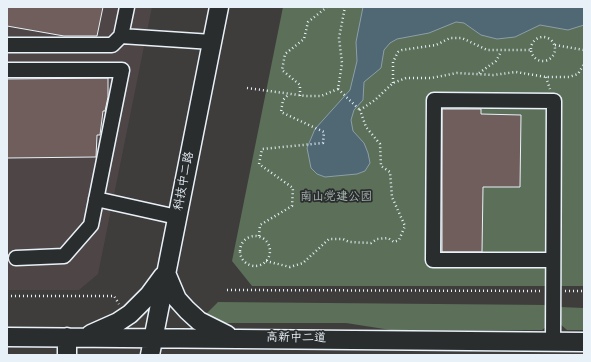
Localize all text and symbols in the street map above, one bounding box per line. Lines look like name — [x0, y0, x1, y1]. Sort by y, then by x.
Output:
street label: 科技中二路 — [171, 150, 197, 212]
park label: 南山党建公园 — [300, 190, 372, 204]
street label: 高新中二道 — [266, 330, 326, 346]

